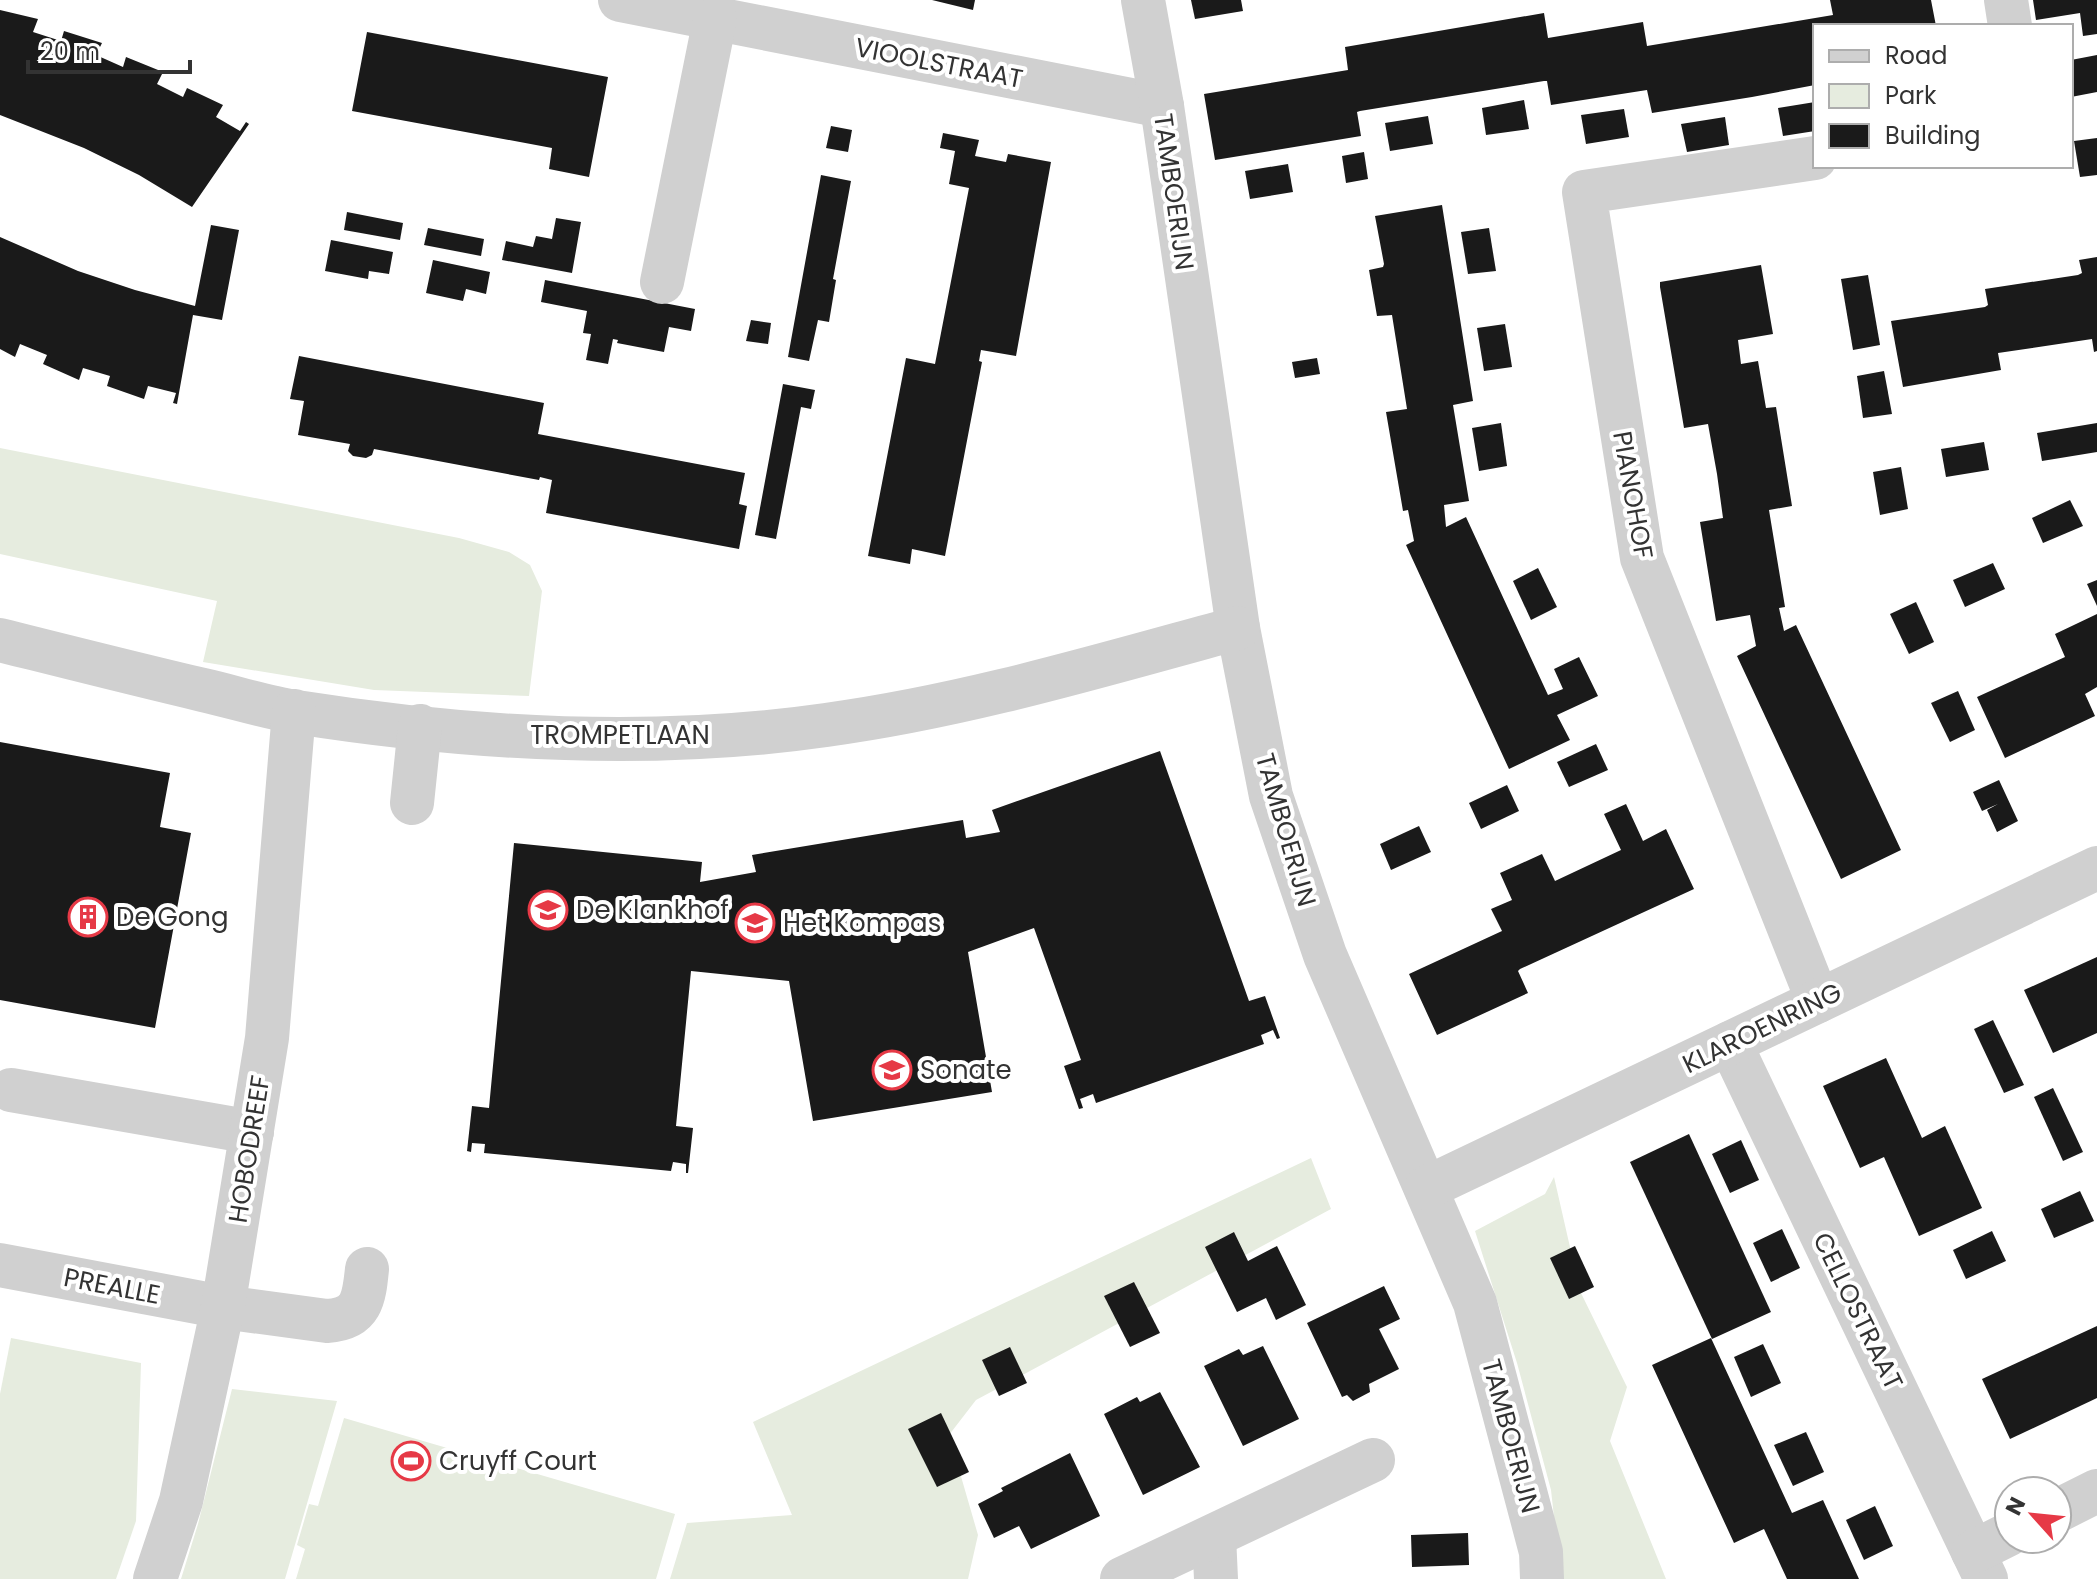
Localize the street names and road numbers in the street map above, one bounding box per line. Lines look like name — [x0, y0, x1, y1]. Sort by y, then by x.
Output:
street label: VIOOLSTRAAT — [852, 29, 1026, 97]
street label: TAMBOERIJN — [1145, 111, 1203, 273]
street label: PIANOHOF — [1604, 428, 1662, 562]
street label: TROMPETLAAN — [530, 717, 710, 753]
street label: TAMBOERIJN — [1247, 749, 1325, 911]
street label: KLAROENRING — [1676, 974, 1848, 1082]
street label: HOBODREEF — [220, 1073, 278, 1225]
street label: CELLOSTRAAT — [1804, 1226, 1912, 1396]
street label: PREALLE — [61, 1259, 163, 1313]
street label: TAMBOERIJN — [1473, 1355, 1549, 1517]

